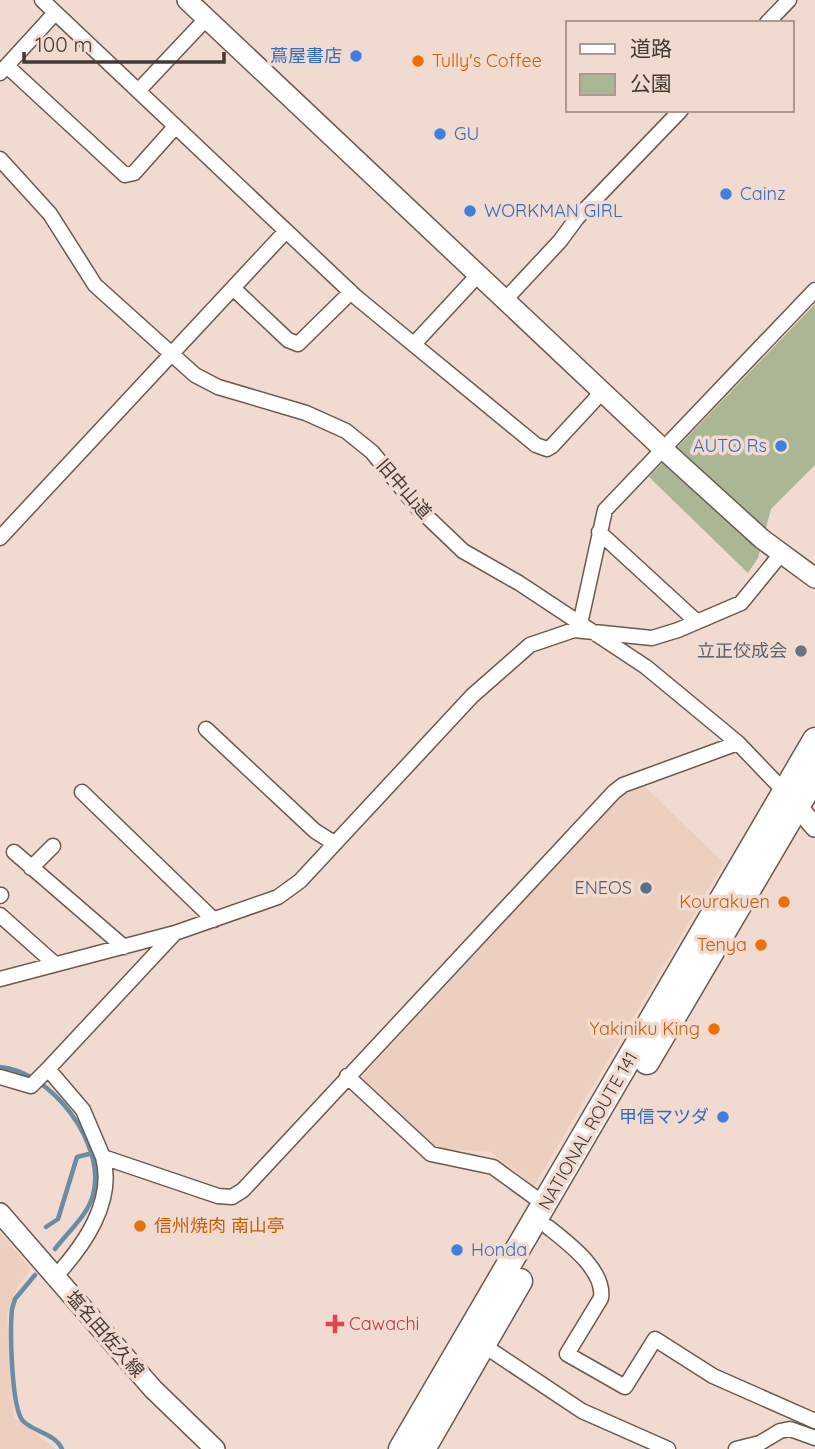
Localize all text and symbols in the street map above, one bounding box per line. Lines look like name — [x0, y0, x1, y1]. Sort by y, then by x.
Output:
scale bar — [24, 21, 224, 65]
legend — [566, 21, 794, 112]
text: 100 m — [35, 31, 93, 57]
text: 道路 — [630, 35, 672, 61]
place label: 蔦屋書店 — [270, 44, 342, 67]
marker: 蔦屋書店 — [348, 48, 364, 64]
place label: Tully's Coffee — [432, 49, 542, 72]
marker: Tully's Coffee — [410, 53, 426, 69]
text: 公園 — [630, 70, 672, 96]
place label: GU — [454, 122, 479, 145]
marker: GU — [432, 126, 448, 142]
place label: Cainz — [740, 182, 786, 205]
marker: Cainz — [718, 186, 734, 202]
place label: WORKMAN GIRL — [484, 199, 623, 222]
marker: WORKMAN GIRL — [462, 203, 478, 219]
place label: AUTO Rs — [693, 434, 767, 457]
marker: AUTO Rs — [773, 438, 789, 454]
street label: 旧中山道 — [372, 454, 437, 523]
place label: 立正佼成会 — [697, 639, 787, 662]
marker: 立正佼成会 — [793, 643, 809, 659]
place label: ENEOS — [575, 876, 632, 899]
marker: ENEOS — [638, 880, 654, 896]
place label: Kourakuen — [679, 890, 770, 913]
marker: Kourakuen — [776, 894, 792, 910]
place label: Tenya — [697, 933, 747, 956]
marker: Tenya — [753, 937, 769, 953]
place label: Yakiniku King — [590, 1017, 700, 1040]
marker: Yakiniku King — [706, 1021, 722, 1037]
street label: NATIONAL ROUTE 141 — [533, 1047, 642, 1214]
place label: 甲信マツダ — [619, 1105, 709, 1128]
marker: 甲信マツダ — [715, 1109, 731, 1125]
place label: 信州焼肉 南山亭 — [154, 1214, 285, 1237]
marker: 信州焼肉 南山亭 — [132, 1218, 148, 1234]
place label: Honda — [471, 1238, 527, 1261]
marker: Honda — [449, 1242, 465, 1258]
street label: 塩名田佐久線 — [61, 1285, 149, 1382]
place label: Cawachi — [349, 1312, 419, 1335]
marker: Cawachi — [327, 1316, 343, 1332]

